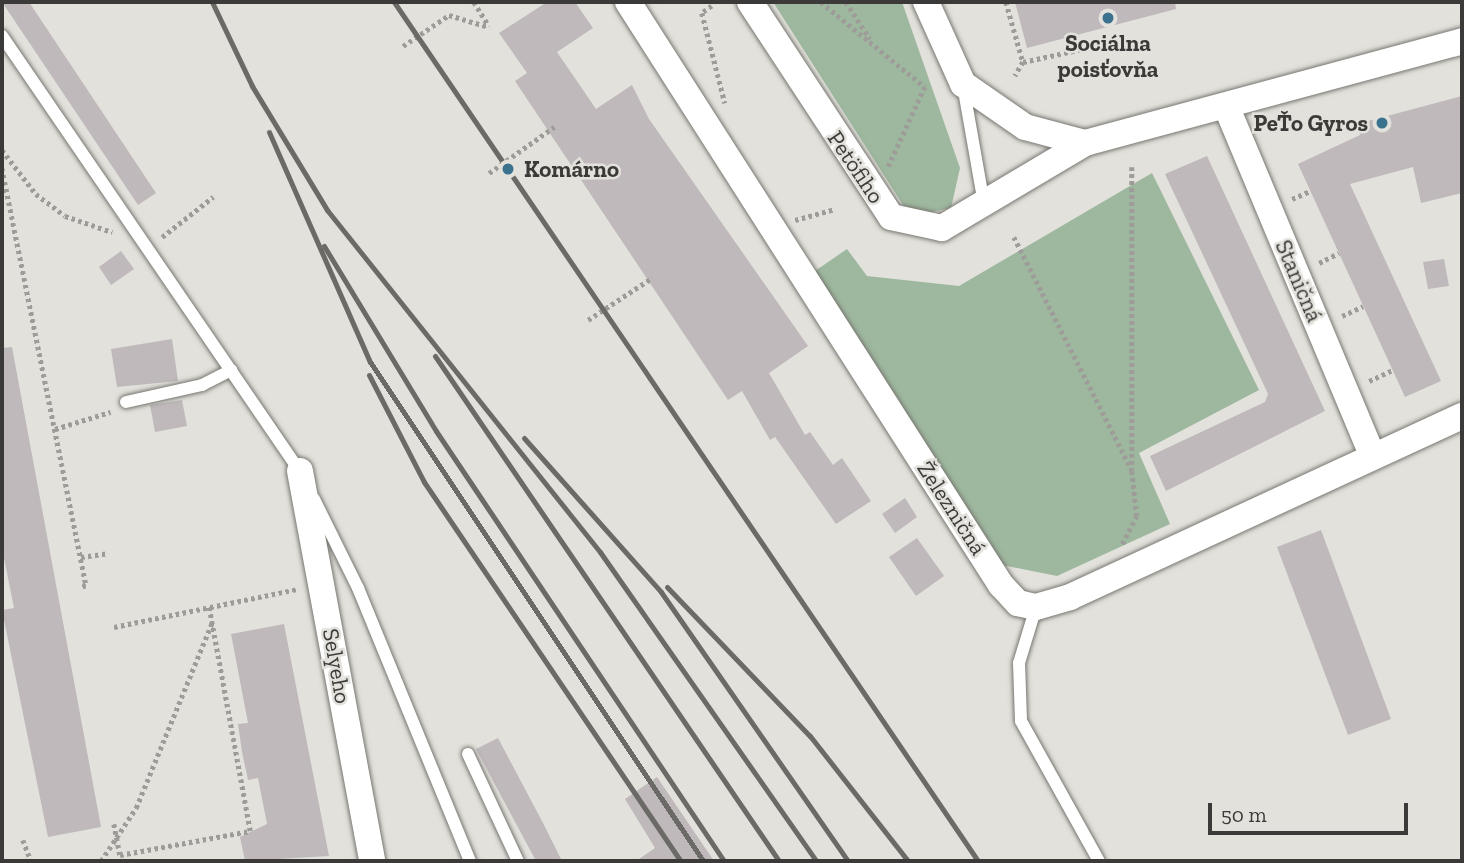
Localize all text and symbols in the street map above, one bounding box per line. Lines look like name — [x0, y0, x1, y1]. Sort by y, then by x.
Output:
marker: Sociálna poisťovňa — [1100, 10, 1116, 26]
place label: Sociálna poisťovňa — [1058, 29, 1158, 83]
place label: PeŤo Gyros — [1254, 109, 1368, 137]
marker: PeŤo Gyros — [1374, 115, 1390, 131]
street label: Petöfiho — [822, 125, 890, 209]
place label: Komárno — [524, 155, 619, 183]
marker: Komárno — [498, 159, 518, 179]
street label: Staničná — [1269, 236, 1329, 326]
street label: Železničná — [912, 456, 992, 560]
street label: Selyeho — [317, 626, 357, 706]
scale bar — [1212, 790, 1412, 834]
text: 50 m — [1221, 802, 1267, 827]

